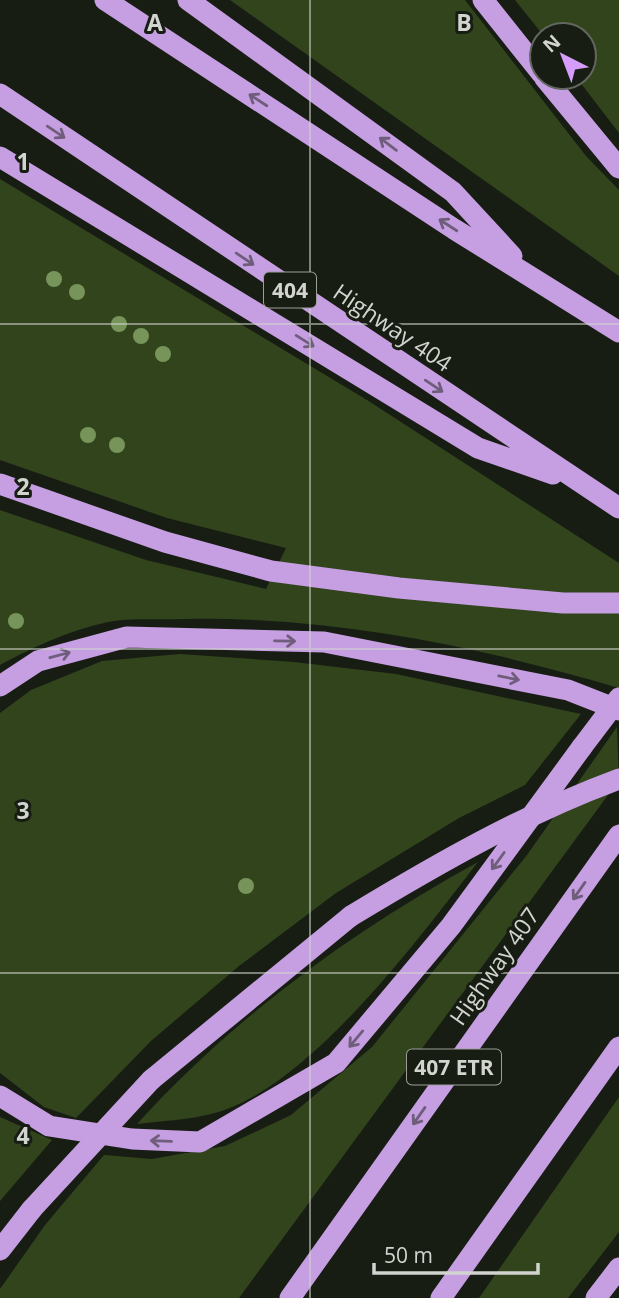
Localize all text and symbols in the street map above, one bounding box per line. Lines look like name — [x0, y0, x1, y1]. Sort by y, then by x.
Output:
text: A — [147, 6, 163, 38]
text: B — [456, 6, 472, 38]
north arrow — [528, 21, 598, 91]
text: N — [537, 29, 566, 58]
one-way arrow — [249, 93, 268, 108]
one-way arrow — [46, 125, 65, 139]
one-way arrow — [379, 137, 398, 151]
text: 1 — [16, 145, 30, 177]
one-way arrow — [439, 218, 459, 232]
one-way arrow — [235, 252, 254, 266]
road number: 404 — [264, 272, 316, 308]
street label: Highway 404 — [327, 275, 459, 379]
one-way arrow — [295, 334, 315, 348]
one-way arrow — [424, 378, 443, 393]
text: 2 — [16, 470, 30, 502]
one-way arrow — [273, 634, 296, 648]
one-way arrow — [49, 648, 71, 661]
one-way arrow — [497, 672, 520, 685]
text: 3 — [16, 794, 30, 826]
one-way arrow — [491, 852, 506, 871]
one-way arrow — [572, 881, 587, 900]
street label: Highway 407 — [442, 901, 546, 1031]
one-way arrow — [348, 1030, 364, 1048]
road number: 407 ETR — [407, 1050, 501, 1084]
one-way arrow — [412, 1106, 426, 1125]
text: 4 — [16, 1119, 30, 1151]
one-way arrow — [150, 1134, 173, 1147]
scale bar — [374, 1232, 538, 1276]
text: 50 m — [384, 1241, 433, 1269]

